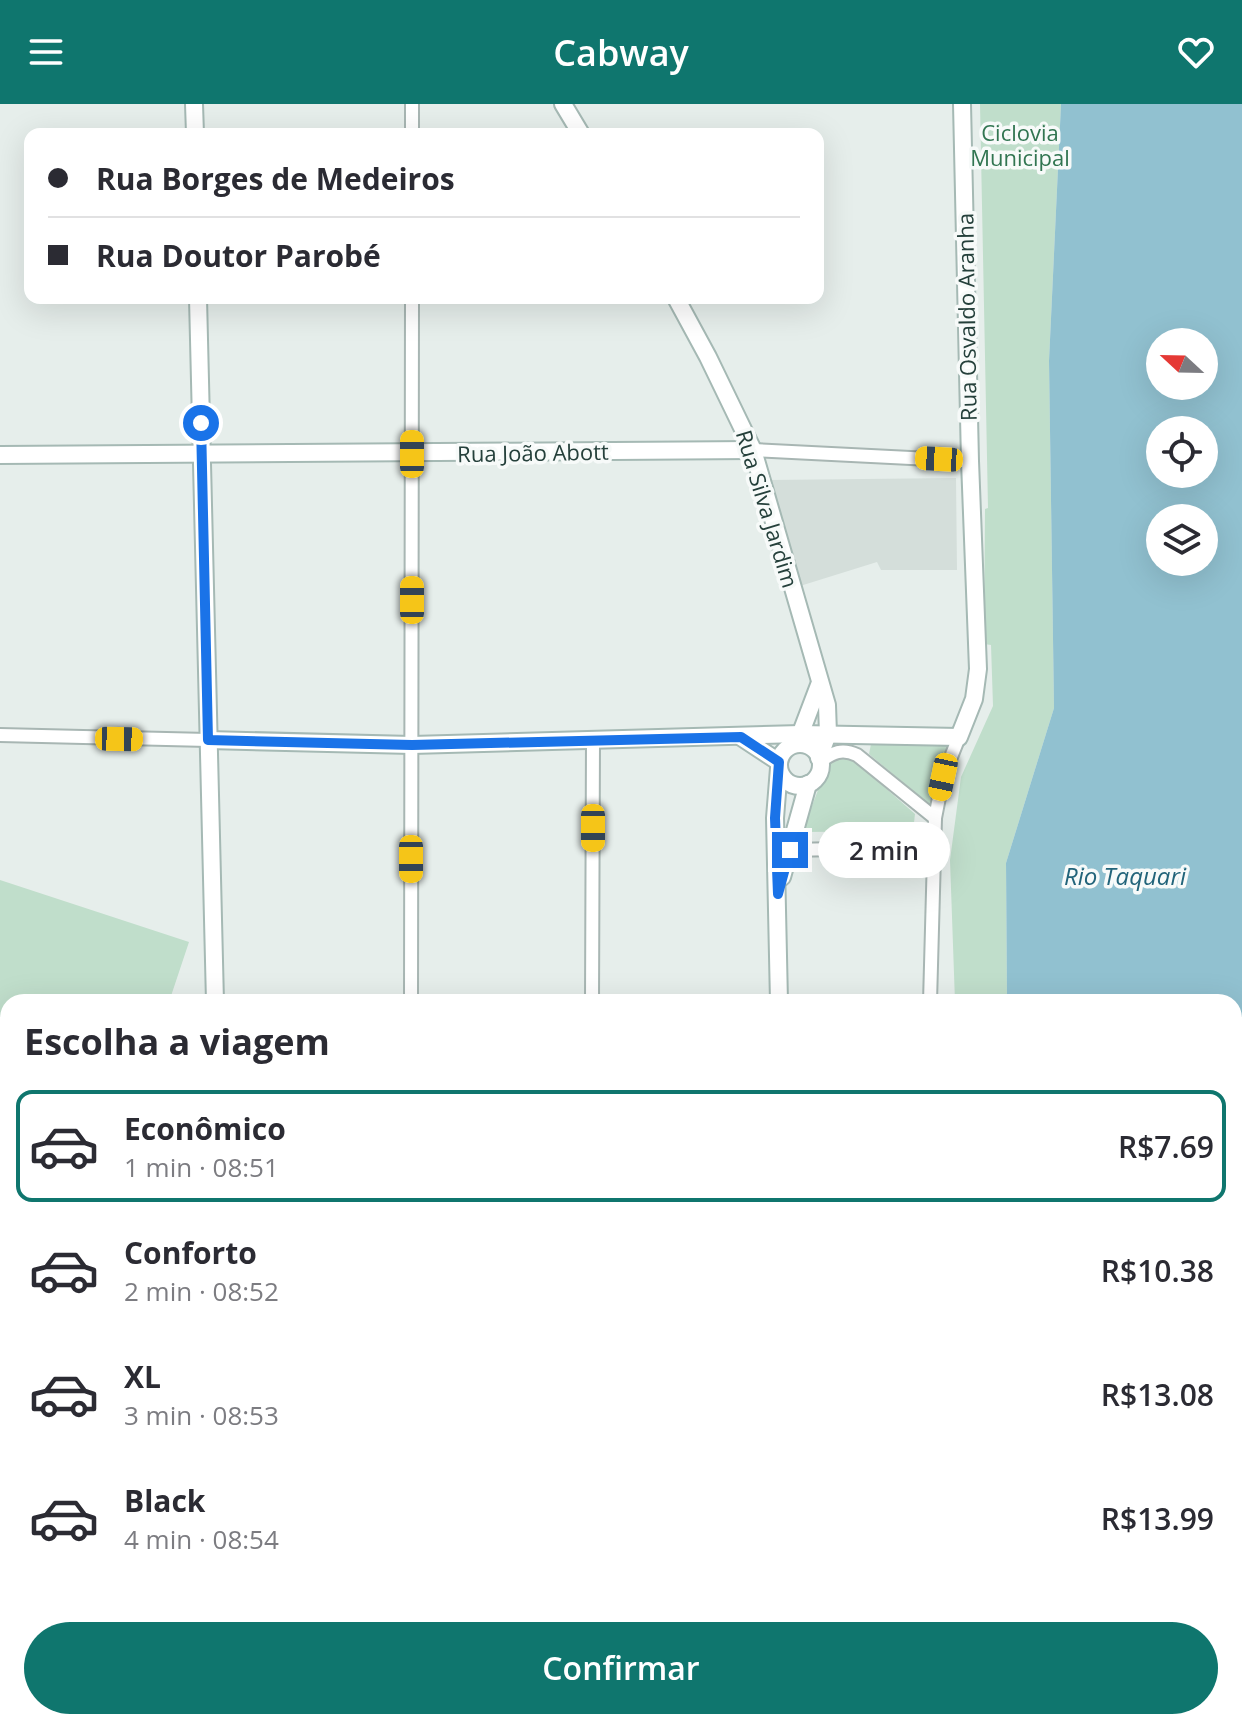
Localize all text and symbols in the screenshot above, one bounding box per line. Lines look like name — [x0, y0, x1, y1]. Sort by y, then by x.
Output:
text: Cabway — [553, 28, 689, 77]
icon: menu — [24, 30, 68, 74]
icon: heart — [1174, 30, 1218, 74]
park label: Ciclovia Municipal — [970, 117, 1070, 172]
text: Rua Borges de Medeiros — [96, 158, 455, 199]
street label: Rua Osvaldo Aranha — [949, 213, 983, 421]
text: Rua Doutor Parobé — [96, 235, 381, 276]
north arrow — [1146, 328, 1218, 400]
map controls — [1146, 328, 1218, 576]
route start — [183, 405, 219, 441]
button: locate — [1146, 416, 1218, 488]
street label: Rua Silva Jardim — [730, 426, 806, 591]
car — [400, 430, 424, 478]
street label: Rua João Abott — [457, 436, 609, 468]
car — [914, 446, 964, 472]
button: layers — [1146, 504, 1218, 576]
car — [400, 576, 424, 624]
car — [95, 727, 143, 751]
car — [926, 751, 960, 803]
car — [581, 804, 605, 852]
callout: 2 min — [818, 822, 950, 878]
route end — [772, 832, 808, 868]
text: 2 min — [849, 832, 919, 868]
car — [399, 835, 423, 883]
water label: Rio Taquari — [1064, 859, 1187, 892]
text: Escolha a viagem — [24, 1017, 330, 1066]
text: Econômico — [124, 1108, 286, 1149]
icon: car — [28, 1110, 100, 1182]
text: R$7.69 — [1118, 1126, 1214, 1167]
text: 1 min · 08:51 — [124, 1149, 279, 1185]
text: Conforto — [124, 1232, 257, 1273]
icon: car — [28, 1234, 100, 1306]
text: R$10.38 — [1101, 1250, 1214, 1291]
text: 2 min · 08:52 — [124, 1273, 279, 1309]
text: XL — [124, 1356, 161, 1397]
icon: car — [28, 1358, 100, 1430]
text: R$13.08 — [1101, 1374, 1214, 1415]
text: 3 min · 08:53 — [124, 1397, 279, 1433]
text: Black — [124, 1480, 205, 1521]
icon: car — [28, 1482, 100, 1554]
text: R$13.99 — [1101, 1498, 1214, 1539]
text: 4 min · 08:54 — [124, 1521, 279, 1557]
button: Confirmar — [24, 1622, 1218, 1714]

